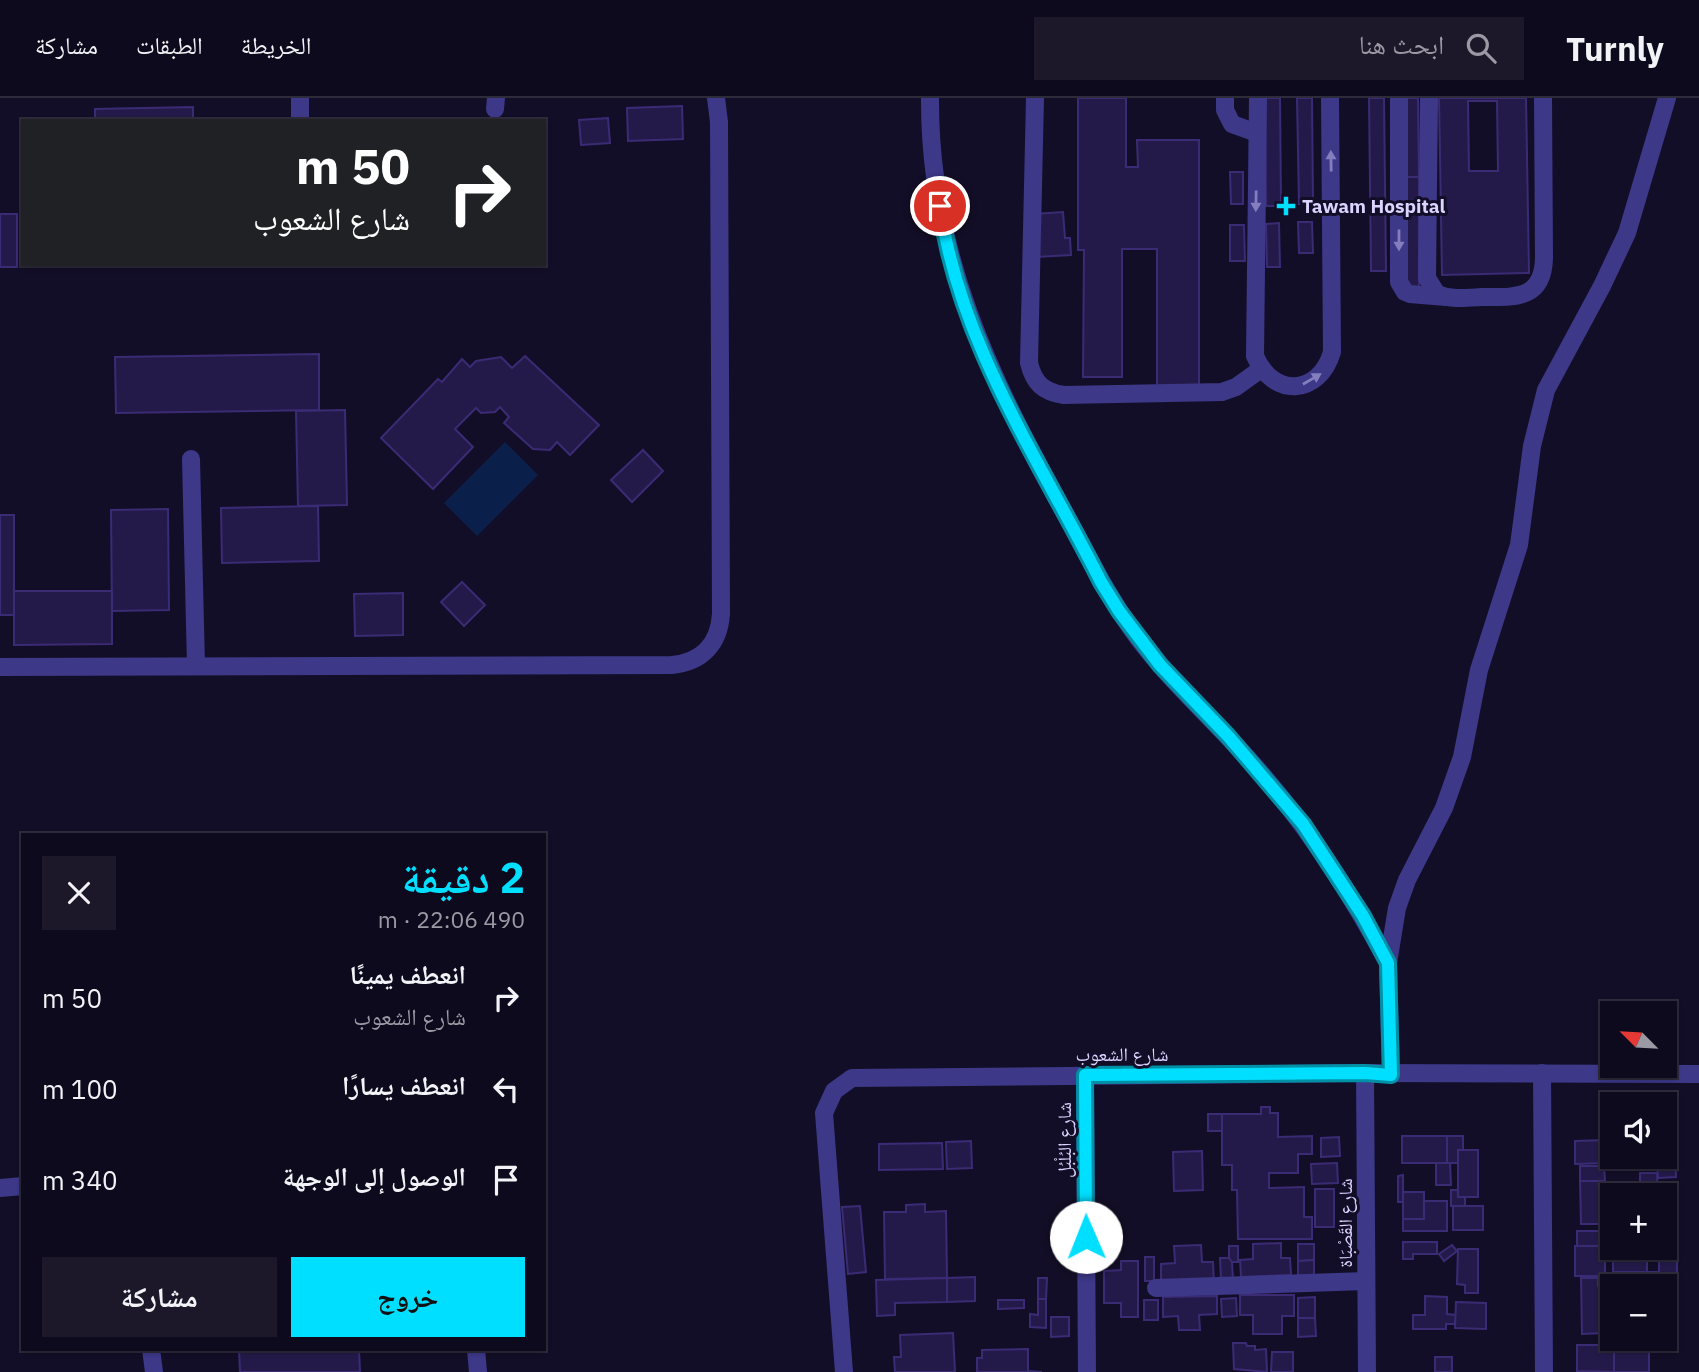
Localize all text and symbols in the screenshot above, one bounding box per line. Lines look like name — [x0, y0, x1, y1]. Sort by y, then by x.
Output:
search box — [1034, 17, 1524, 80]
text: ابحث هنا — [1359, 27, 1444, 61]
text: Turnly — [1566, 27, 1664, 70]
text: مشاركة — [35, 29, 98, 61]
text: الطبقات — [136, 29, 203, 61]
text: الخريطة — [241, 29, 311, 61]
icon: search — [1462, 29, 1500, 67]
text: 50 m — [296, 134, 410, 197]
icon: right — [434, 147, 525, 238]
one-way arrow — [1325, 149, 1337, 171]
pin — [910, 176, 970, 236]
icon: arrive — [921, 187, 959, 225]
one-way arrow — [1251, 191, 1262, 213]
place label: Tawam Hospital — [1302, 194, 1446, 218]
marker: Tawam Hospital — [1276, 196, 1296, 216]
text: شارع الشعوب — [253, 197, 410, 239]
one-way arrow — [1393, 229, 1405, 251]
one-way arrow — [1302, 373, 1321, 385]
text: 2 دقيقة — [402, 850, 525, 905]
button: close — [42, 856, 116, 930]
text: 490 m · 22:06 — [378, 904, 525, 934]
text: انعطف يمينًا — [350, 957, 466, 991]
icon: right — [487, 979, 525, 1017]
text: 50 m — [42, 981, 102, 1015]
text: شارع الشعوب — [353, 1001, 466, 1031]
north arrow — [1600, 1001, 1676, 1078]
map controls — [1600, 1001, 1677, 1351]
street label: شارع الشعوب — [1075, 1042, 1169, 1066]
text: انعطف يسارًا — [342, 1068, 466, 1102]
icon: left — [487, 1070, 525, 1108]
text: 100 m — [42, 1072, 118, 1106]
button: sound — [1600, 1092, 1677, 1169]
street label: شارع البُلْبُل — [1052, 1102, 1076, 1178]
text: الوصول إلى الوجهة — [283, 1159, 466, 1193]
icon: arrive — [487, 1161, 525, 1199]
text: 340 m — [42, 1163, 118, 1197]
street label: شارع القَصْبَاة — [1333, 1178, 1357, 1268]
button: + — [1600, 1183, 1677, 1260]
position arrow — [1049, 1200, 1123, 1274]
button: مشاركة — [42, 1257, 277, 1337]
button: خروج — [291, 1257, 525, 1337]
button: − — [1600, 1274, 1677, 1351]

